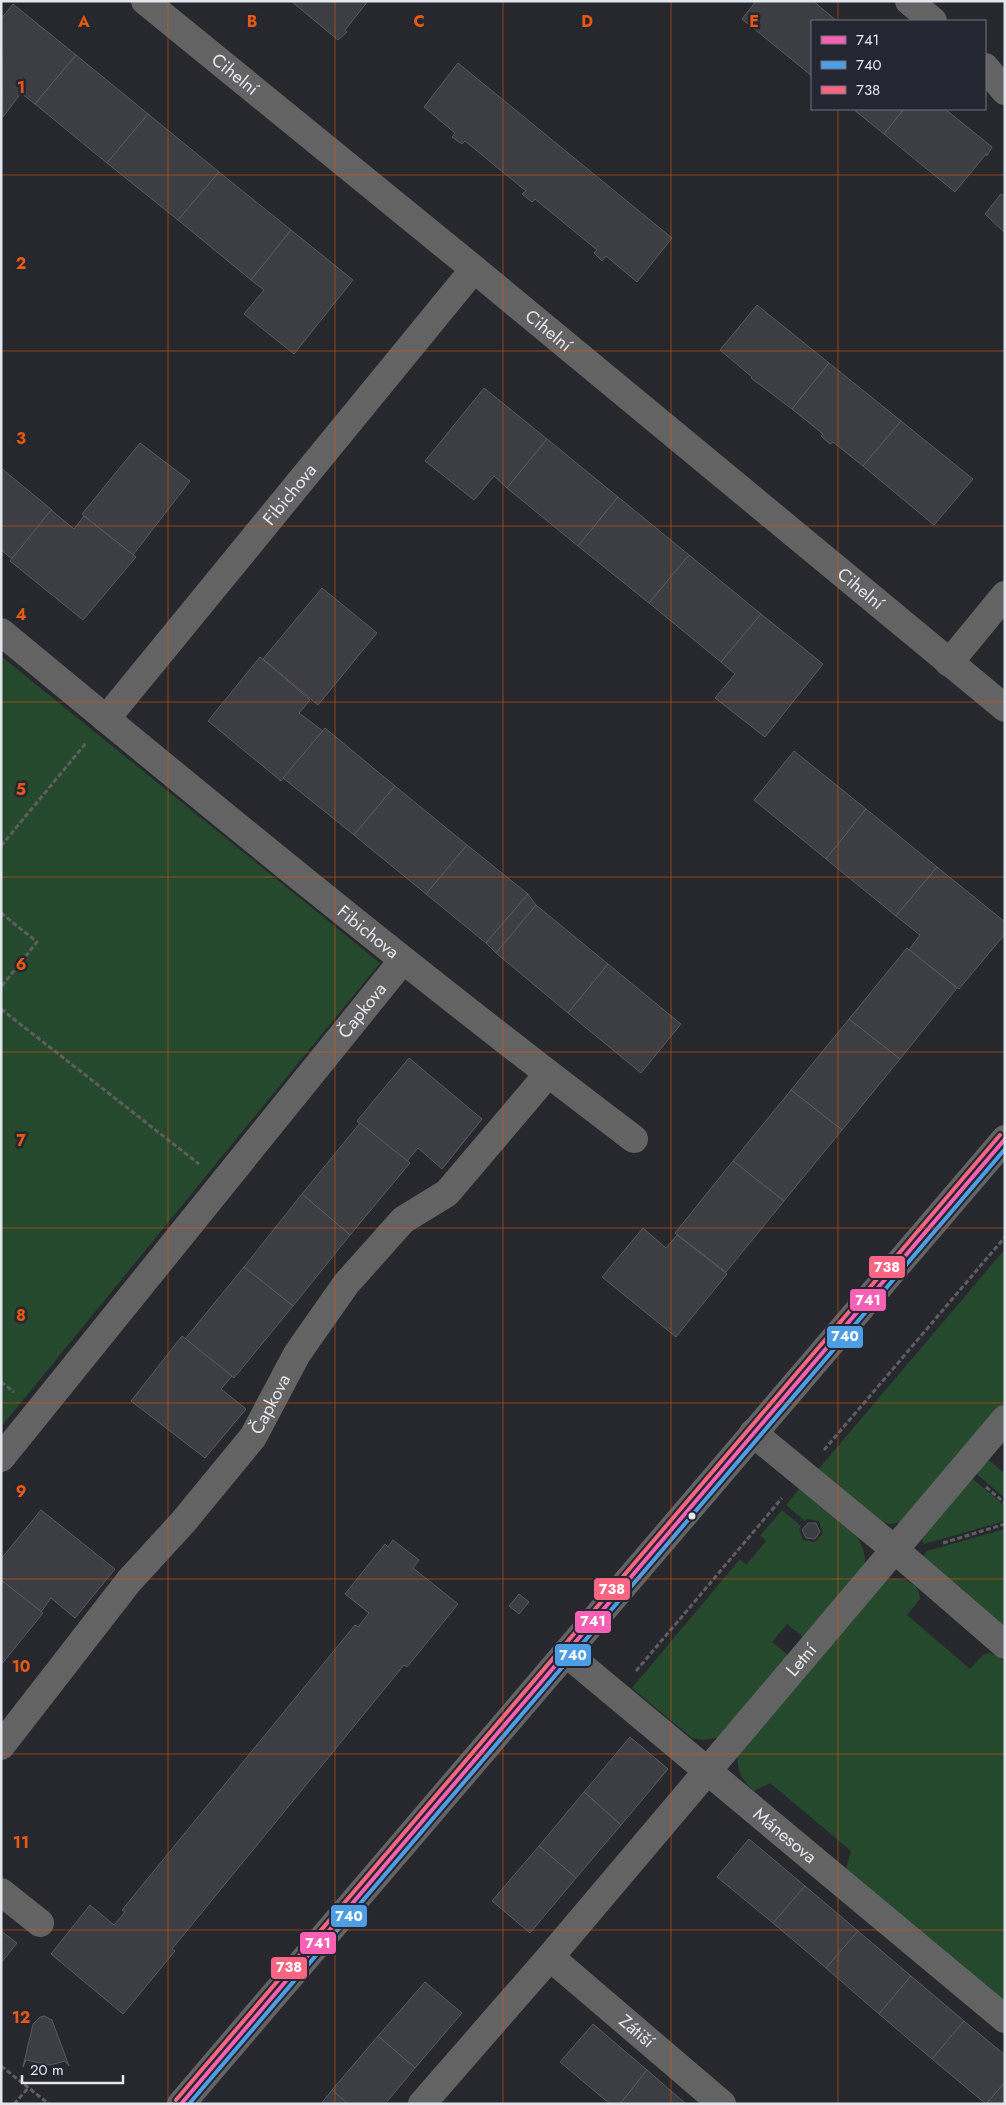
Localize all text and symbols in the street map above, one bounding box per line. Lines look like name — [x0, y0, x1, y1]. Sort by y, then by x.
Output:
text: A — [77, 10, 90, 33]
text: B — [247, 10, 257, 33]
text: C — [413, 10, 425, 33]
text: D — [581, 10, 593, 33]
text: E — [749, 10, 759, 33]
legend — [811, 20, 986, 110]
text: 741 — [856, 29, 879, 51]
street label: Cihelní — [206, 47, 265, 102]
text: 740 — [856, 54, 882, 76]
text: 1 — [17, 76, 25, 99]
text: 738 — [856, 79, 880, 101]
text: 2 — [16, 252, 26, 275]
street label: Cihelní — [519, 303, 579, 359]
text: 3 — [16, 427, 26, 450]
street label: Fibichova — [256, 458, 323, 531]
street label: Cihelní — [832, 561, 891, 617]
text: 4 — [15, 603, 27, 626]
text: 5 — [16, 778, 26, 801]
street label: Fibichova — [331, 899, 405, 965]
text: 6 — [16, 953, 26, 976]
street label: Čapkova — [332, 977, 393, 1044]
text: 7 — [16, 1129, 26, 1152]
line badge: 738 — [868, 1255, 906, 1279]
text: 738 — [874, 1257, 900, 1277]
line badge: 741 — [849, 1288, 887, 1312]
text: 741 — [855, 1290, 881, 1310]
text: 8 — [16, 1304, 26, 1327]
line badge: 740 — [826, 1325, 864, 1349]
text: 740 — [831, 1326, 859, 1346]
street label: Čapkova — [244, 1369, 297, 1439]
text: 9 — [16, 1480, 26, 1503]
unlabelled marker — [687, 1511, 697, 1521]
line badge: 738 — [593, 1577, 631, 1601]
text: 738 — [599, 1579, 625, 1599]
line badge: 741 — [574, 1610, 612, 1634]
text: 741 — [580, 1611, 606, 1631]
street label: Letní — [780, 1637, 824, 1682]
line badge: 740 — [554, 1643, 592, 1667]
text: 740 — [559, 1645, 587, 1665]
text: 10 — [12, 1655, 30, 1678]
street label: Mánesova — [748, 1801, 822, 1870]
text: 11 — [13, 1831, 29, 1854]
line badge: 740 — [330, 1904, 368, 1928]
text: 740 — [335, 1906, 363, 1926]
line badge: 741 — [299, 1931, 337, 1955]
text: 741 — [305, 1933, 331, 1953]
line badge: 738 — [270, 1956, 308, 1980]
text: 738 — [276, 1957, 302, 1977]
text: 12 — [12, 2006, 30, 2029]
street label: Zátiší — [613, 2008, 661, 2055]
scale bar — [22, 2052, 124, 2084]
text: 20 m — [30, 2059, 64, 2081]

